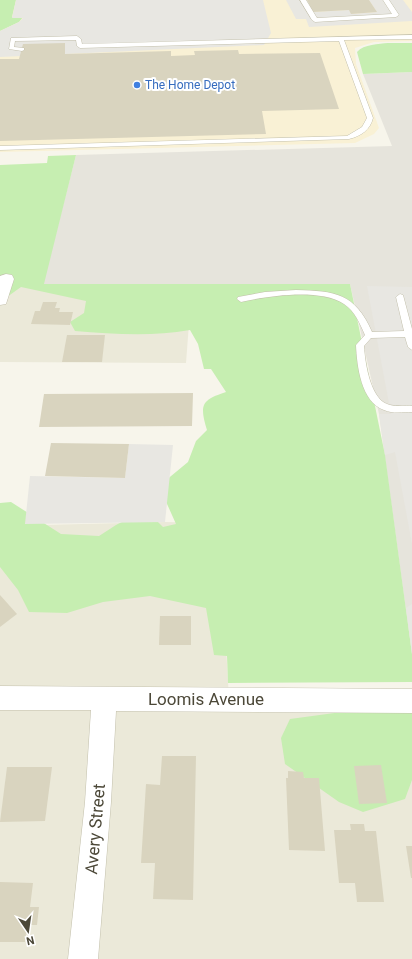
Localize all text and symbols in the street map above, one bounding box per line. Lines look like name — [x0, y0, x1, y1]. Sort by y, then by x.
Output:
place label: The Home Depot — [145, 78, 235, 92]
marker: The Home Depot — [132, 80, 142, 90]
street label: Loomis Avenue — [148, 689, 264, 709]
street label: Avery Street — [81, 783, 109, 875]
north arrow — [8, 911, 48, 951]
text: N — [25, 933, 35, 948]

